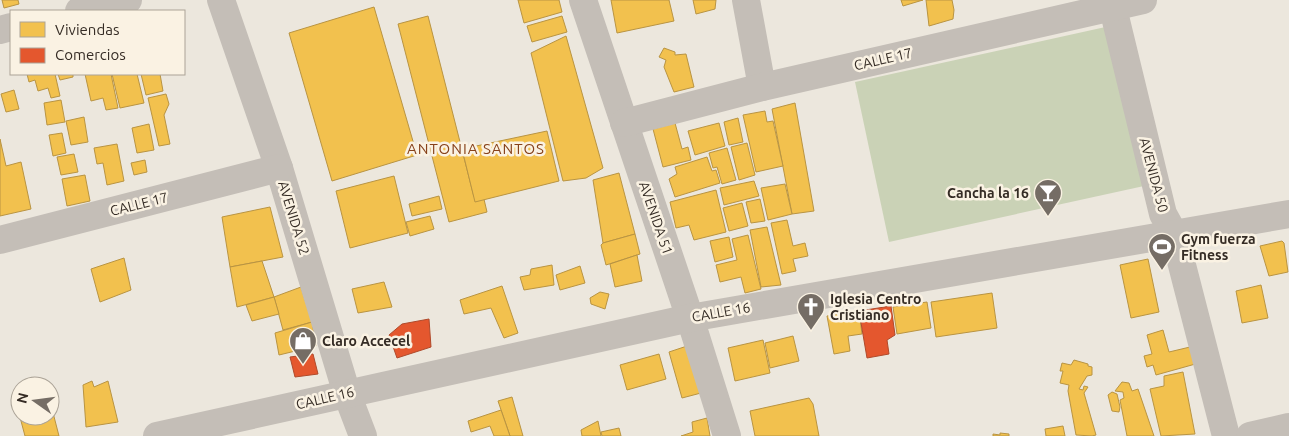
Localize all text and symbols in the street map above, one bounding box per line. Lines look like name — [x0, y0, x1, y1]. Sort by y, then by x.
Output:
legend — [10, 10, 185, 75]
text: Viviendas — [55, 21, 119, 38]
street label: CALLE 17 — [852, 45, 914, 73]
text: Comercios — [55, 46, 126, 63]
street label: AVENIDA 50 — [1136, 136, 1172, 214]
district label: ANTONIA SANTOS — [407, 140, 545, 157]
bar icon: Cancha la 16 — [1033, 178, 1063, 217]
street label: AVENIDA 52 — [275, 179, 313, 257]
street label: AVENIDA 51 — [636, 179, 676, 257]
place label: Cancha la 16 — [947, 185, 1029, 201]
street label: CALLE 17 — [108, 189, 170, 219]
place label: Gym fuerza Fitness — [1181, 231, 1256, 263]
sports icon: Gym fuerza Fitness — [1147, 232, 1177, 271]
place label: Iglesia Centro Cristiano — [830, 291, 921, 323]
church icon: Iglesia Centro Cristiano — [796, 292, 826, 331]
street label: CALLE 16 — [691, 299, 752, 325]
shop icon: Claro Accecel — [288, 326, 318, 365]
place label: Claro Accecel — [322, 333, 410, 349]
north arrow — [10, 376, 60, 426]
street label: CALLE 16 — [294, 384, 356, 412]
text: N — [13, 391, 31, 405]

